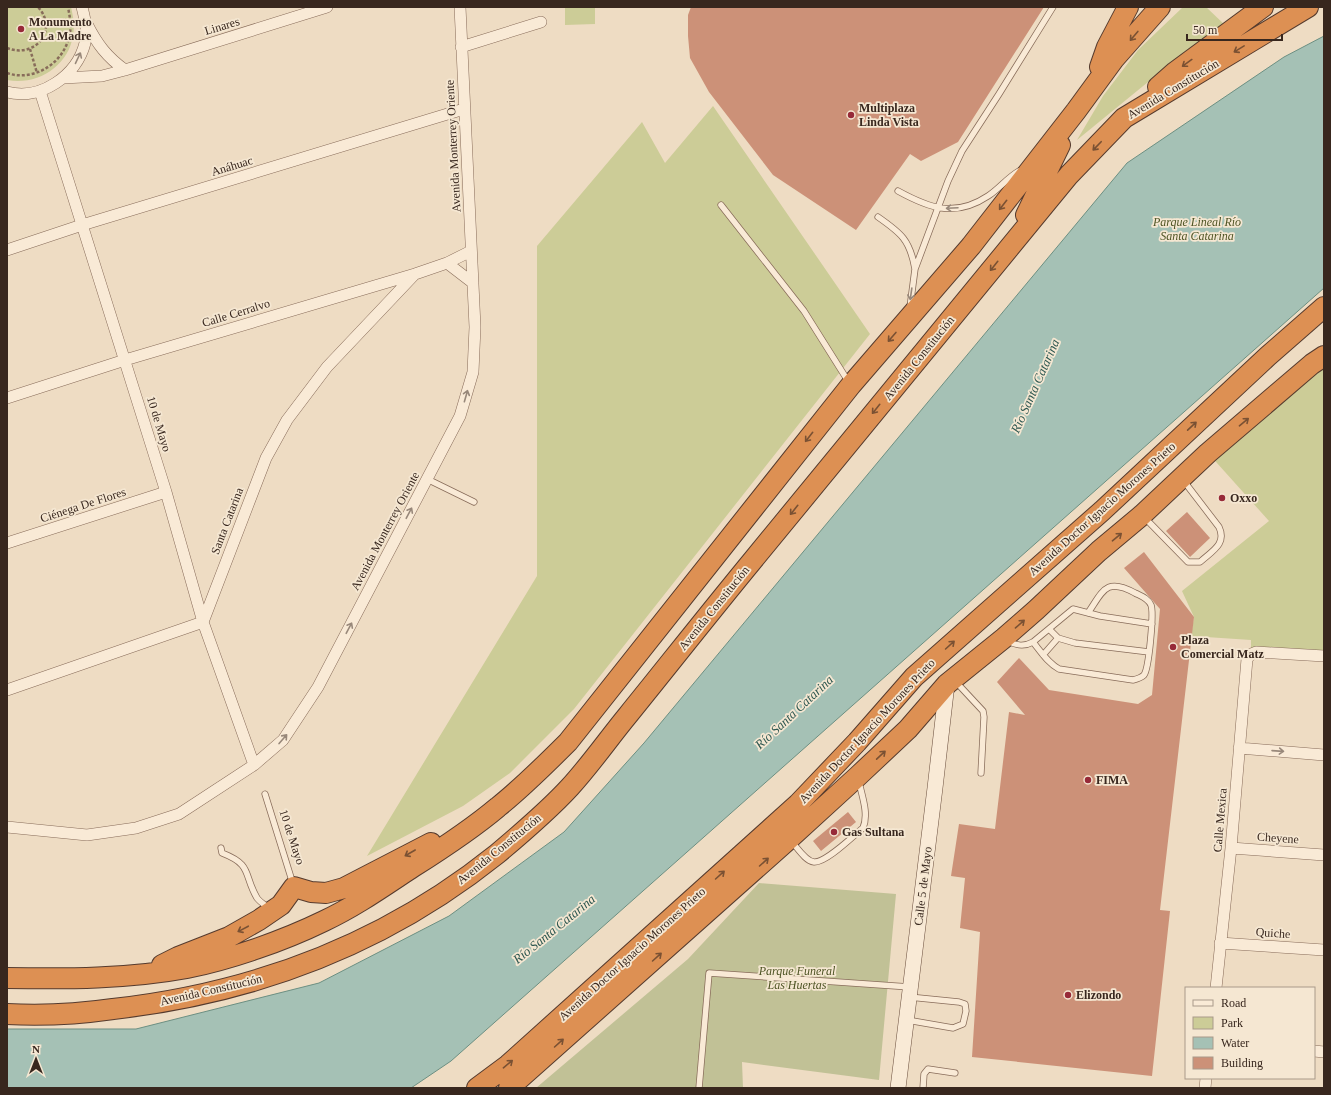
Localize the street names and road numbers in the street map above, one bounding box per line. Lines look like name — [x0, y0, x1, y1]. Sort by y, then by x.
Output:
street label: Linares — [203, 14, 242, 38]
street label: Avenida Constitución — [1125, 56, 1221, 122]
street label: Avenida Monterrey Oriente — [443, 80, 463, 212]
street label: Anáhuac — [210, 153, 254, 179]
street label: Calle Cerralvo — [200, 296, 272, 330]
street label: Avenida Constitución — [881, 313, 957, 403]
street label: 10 de Mayo — [144, 395, 174, 453]
street label: Avenida Doctor Ignacio Morones Prieto — [1026, 439, 1178, 579]
street label: Avenida Monterrey Oriente — [348, 469, 422, 593]
street label: Ciénega De Flores — [38, 484, 128, 525]
street label: Santa Catarina — [208, 485, 246, 556]
street label: Avenida Constitución — [676, 563, 752, 653]
street label: Avenida Doctor Ignacio Morones Prieto — [796, 656, 938, 806]
street label: Calle Mexica — [1210, 787, 1230, 853]
street label: 10 de Mayo — [276, 808, 308, 866]
street label: Avenida Constitución — [454, 811, 544, 887]
street label: Cheyene — [1257, 830, 1299, 846]
street label: Calle 5 de Mayo — [911, 846, 935, 926]
street label: Avenida Doctor Ignacio Morones Prieto — [556, 884, 708, 1024]
street label: Quiche — [1255, 925, 1291, 941]
street label: Avenida Constitución — [159, 971, 263, 1009]

